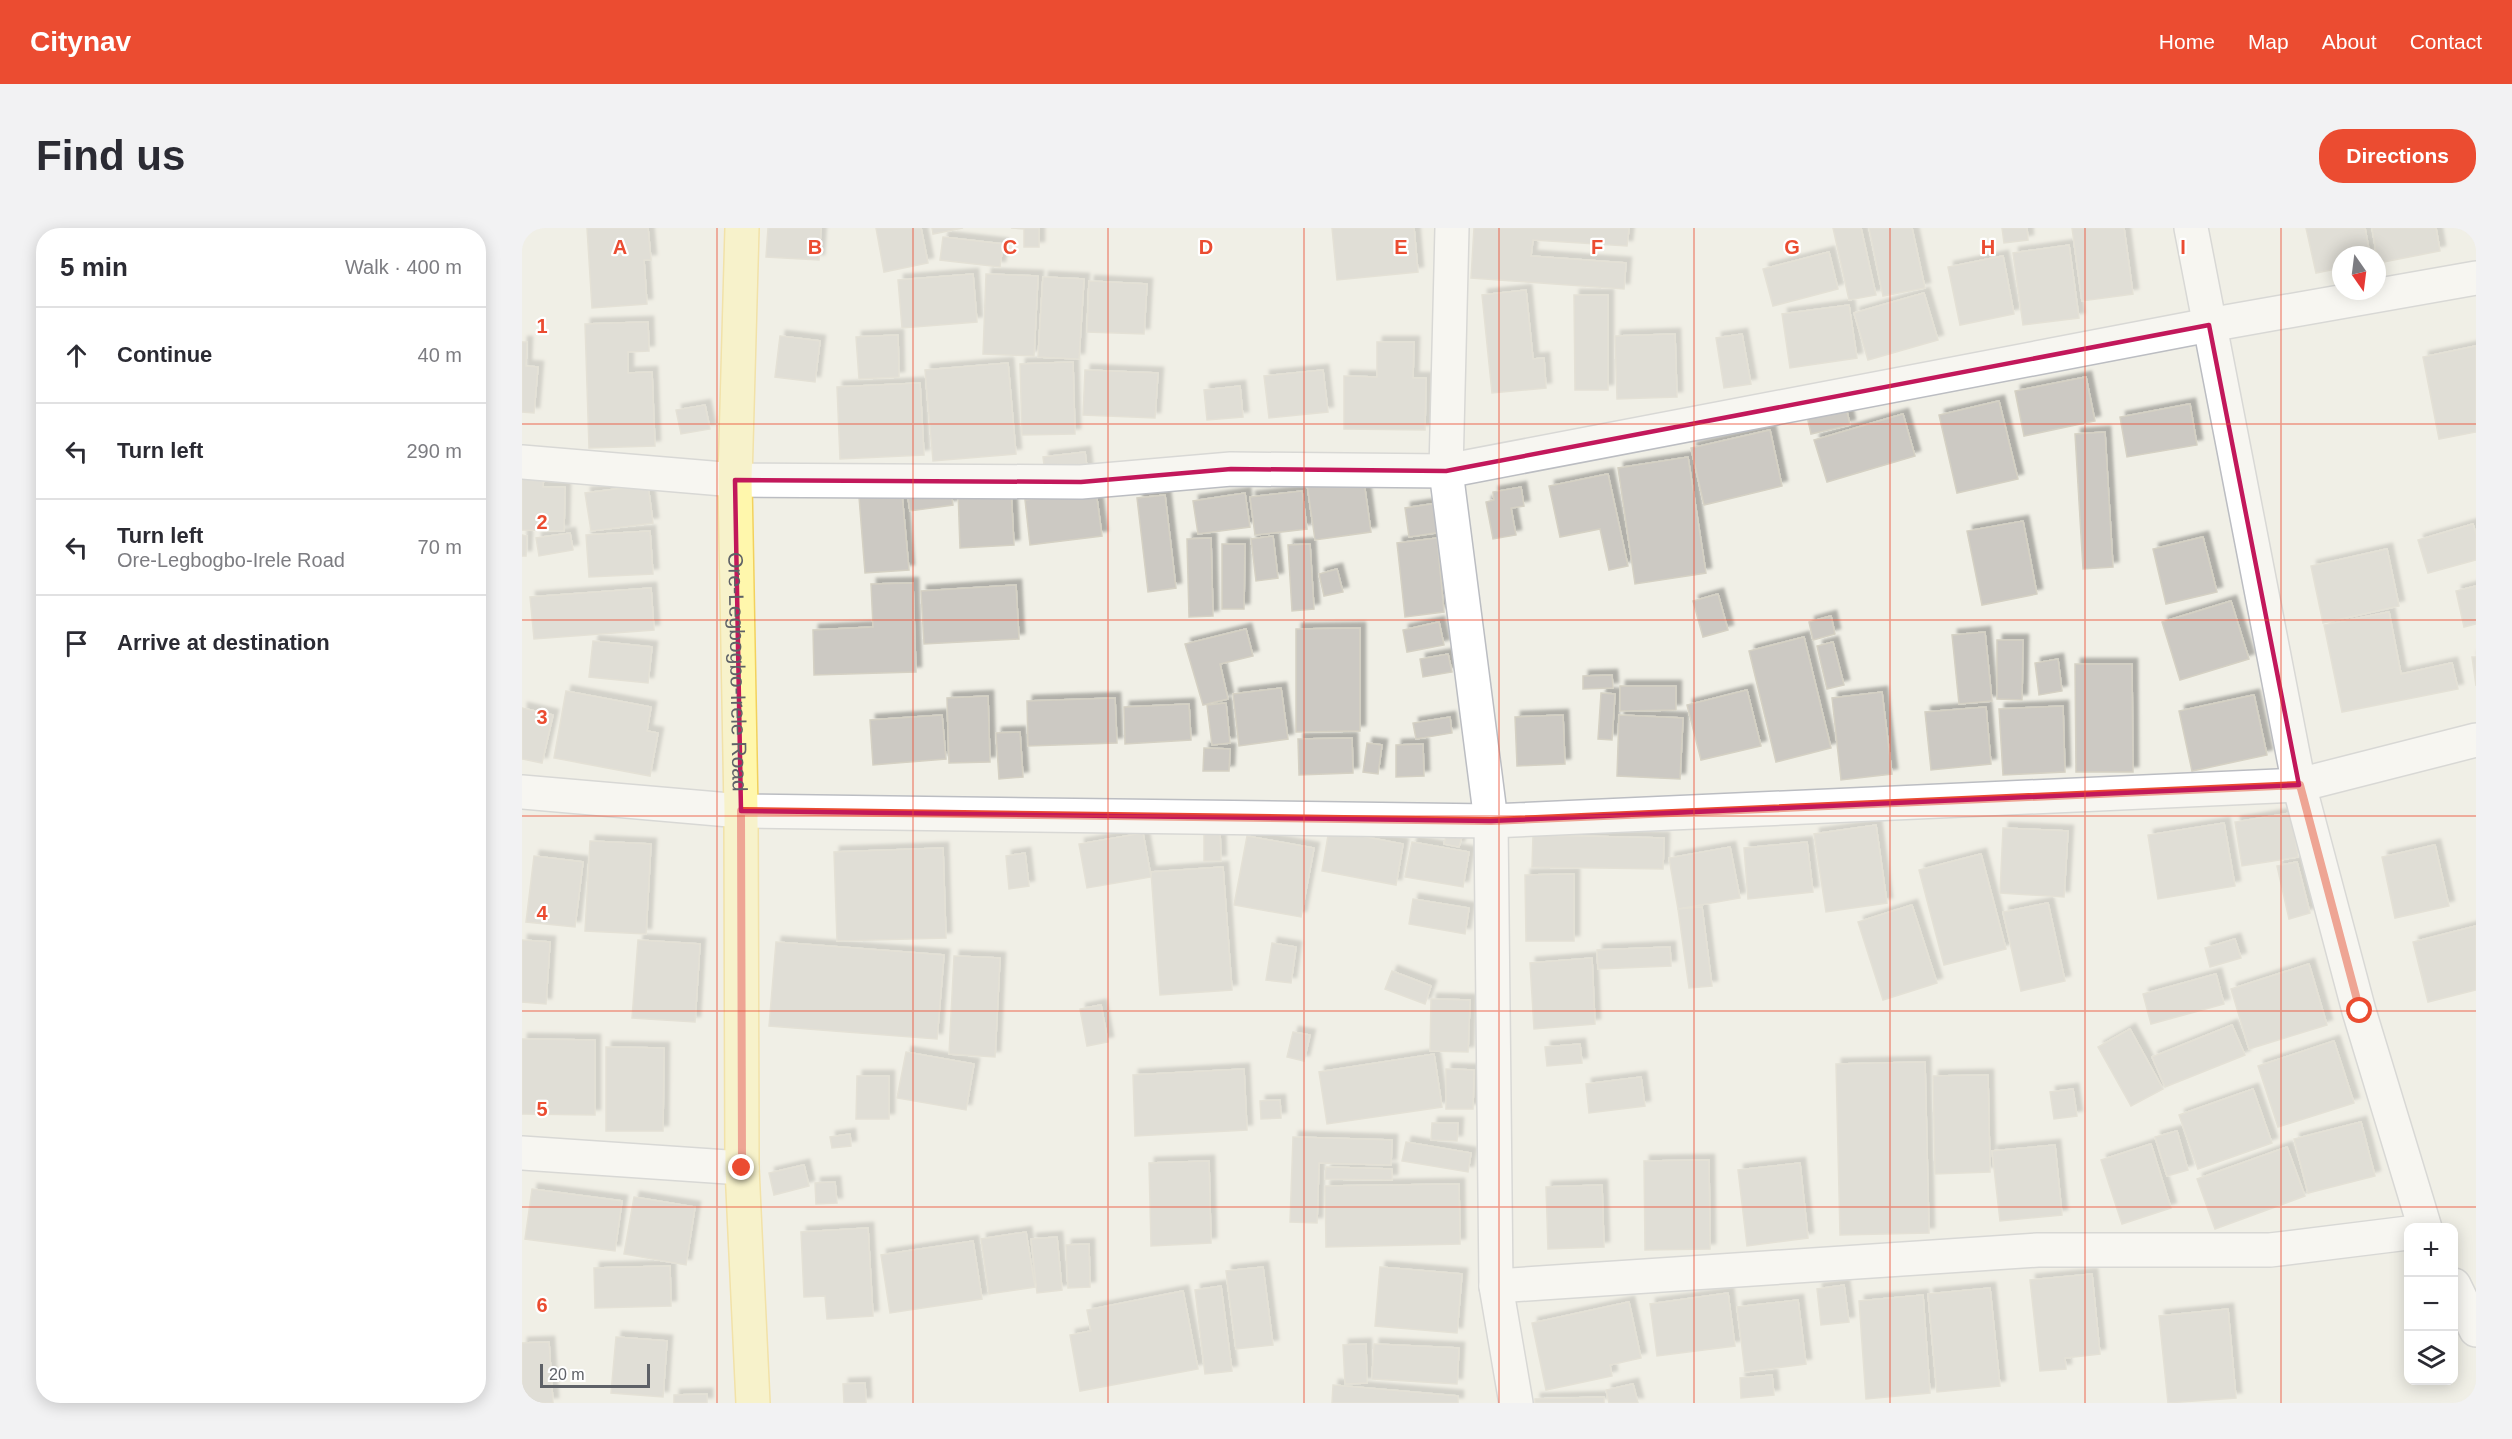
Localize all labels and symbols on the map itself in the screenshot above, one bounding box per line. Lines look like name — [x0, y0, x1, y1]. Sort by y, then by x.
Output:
text: A — [613, 236, 627, 258]
text: B — [808, 236, 822, 258]
text: C — [1003, 236, 1017, 258]
text: D — [1199, 236, 1213, 258]
text: E — [1394, 236, 1408, 258]
text: F — [1591, 236, 1603, 258]
text: G — [1784, 236, 1800, 258]
text: H — [1981, 236, 1995, 258]
text: I — [2180, 236, 2186, 258]
north arrow — [2332, 246, 2386, 300]
text: 1 — [536, 315, 548, 337]
text: 2 — [536, 511, 548, 533]
street label: Ore-Legbogbo-Irele Road — [725, 552, 752, 792]
text: 3 — [536, 706, 548, 728]
text: 4 — [536, 902, 548, 924]
route start — [2346, 997, 2372, 1023]
text: 5 — [536, 1098, 548, 1120]
route end — [728, 1154, 754, 1180]
text: 6 — [536, 1294, 548, 1316]
scale bar — [540, 1361, 650, 1388]

